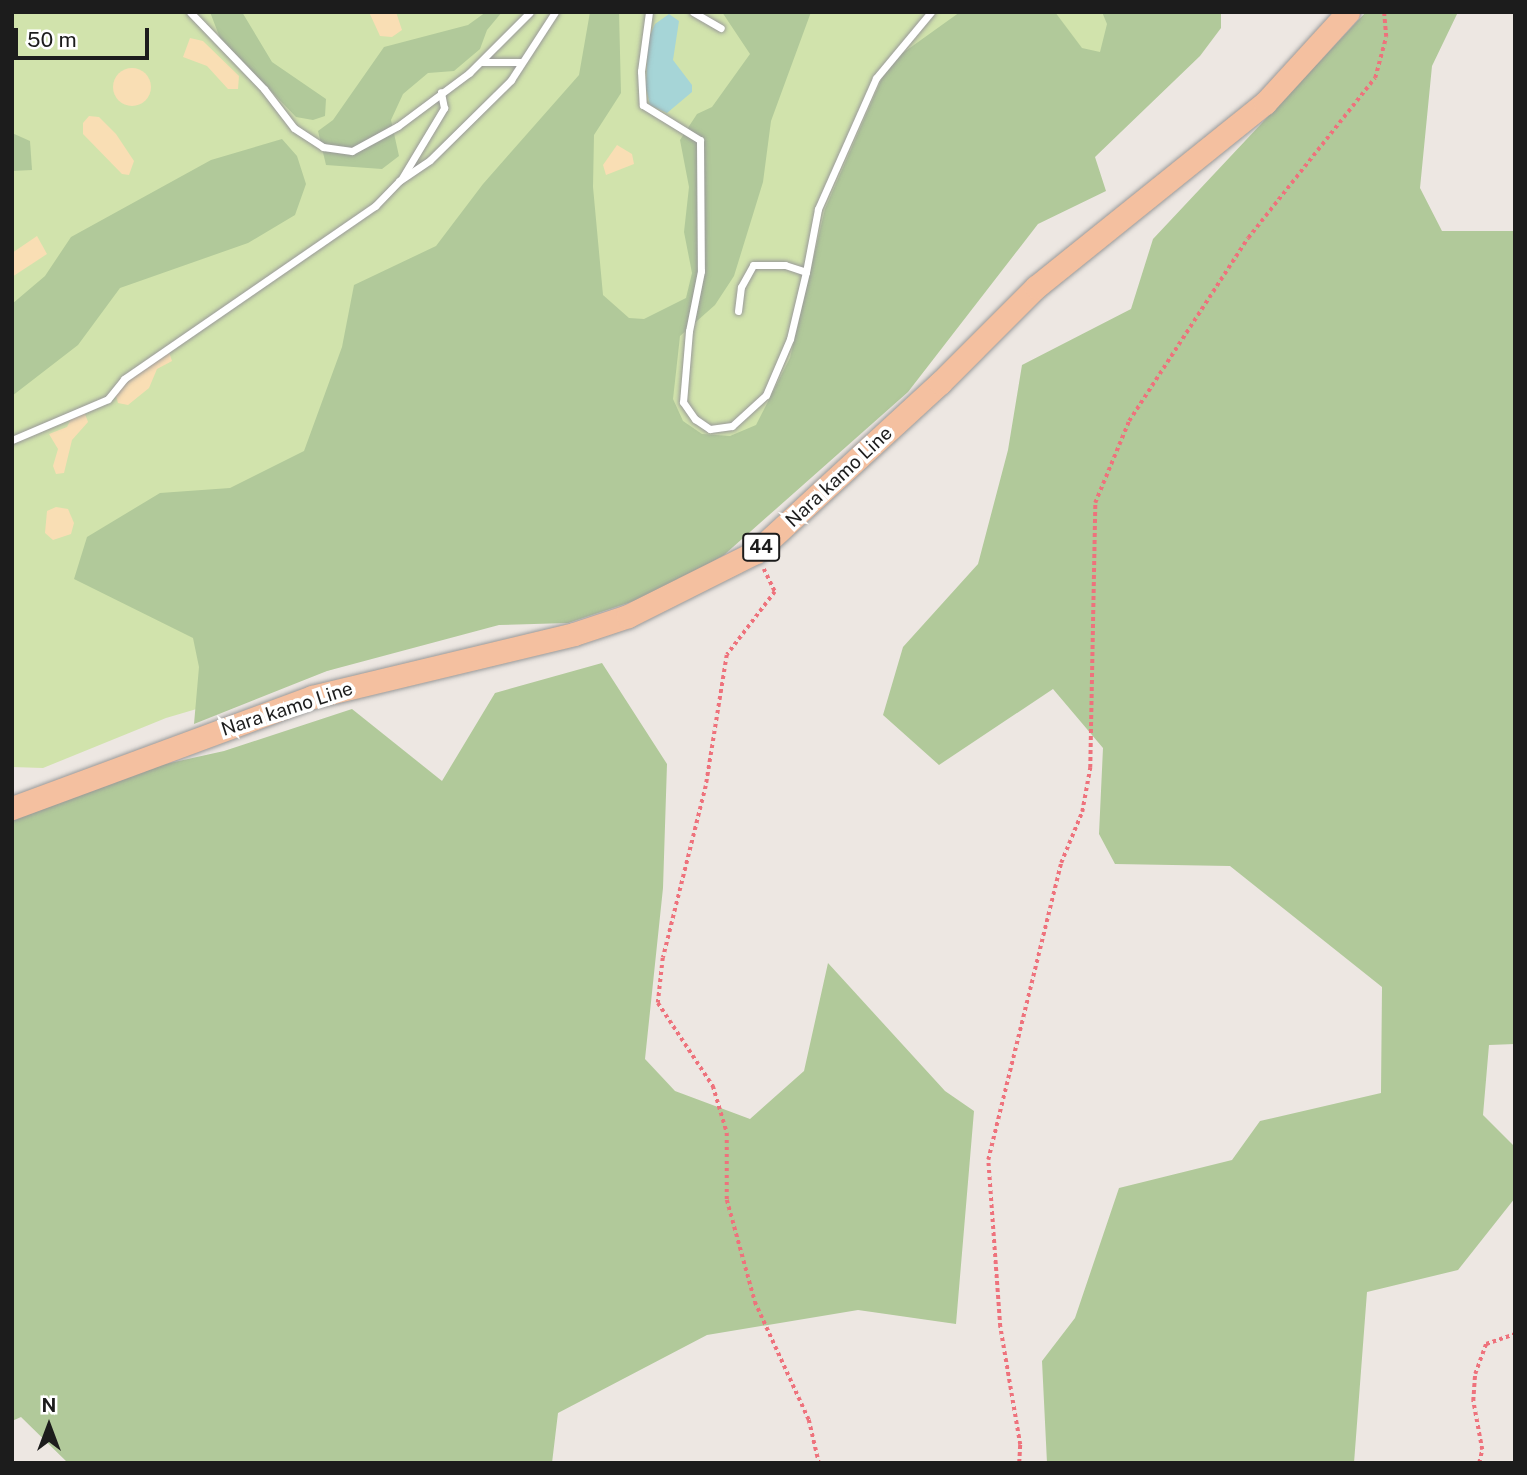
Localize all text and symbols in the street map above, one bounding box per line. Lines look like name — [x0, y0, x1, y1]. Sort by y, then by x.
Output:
scale bar — [18, 14, 152, 58]
text: 50 m — [27, 27, 77, 52]
street label: Nara kamo Line — [781, 422, 897, 532]
road number: 44 — [742, 532, 780, 562]
street label: Nara kamo Line — [218, 677, 356, 741]
north arrow — [14, 1391, 84, 1461]
text: N — [42, 1394, 56, 1416]

